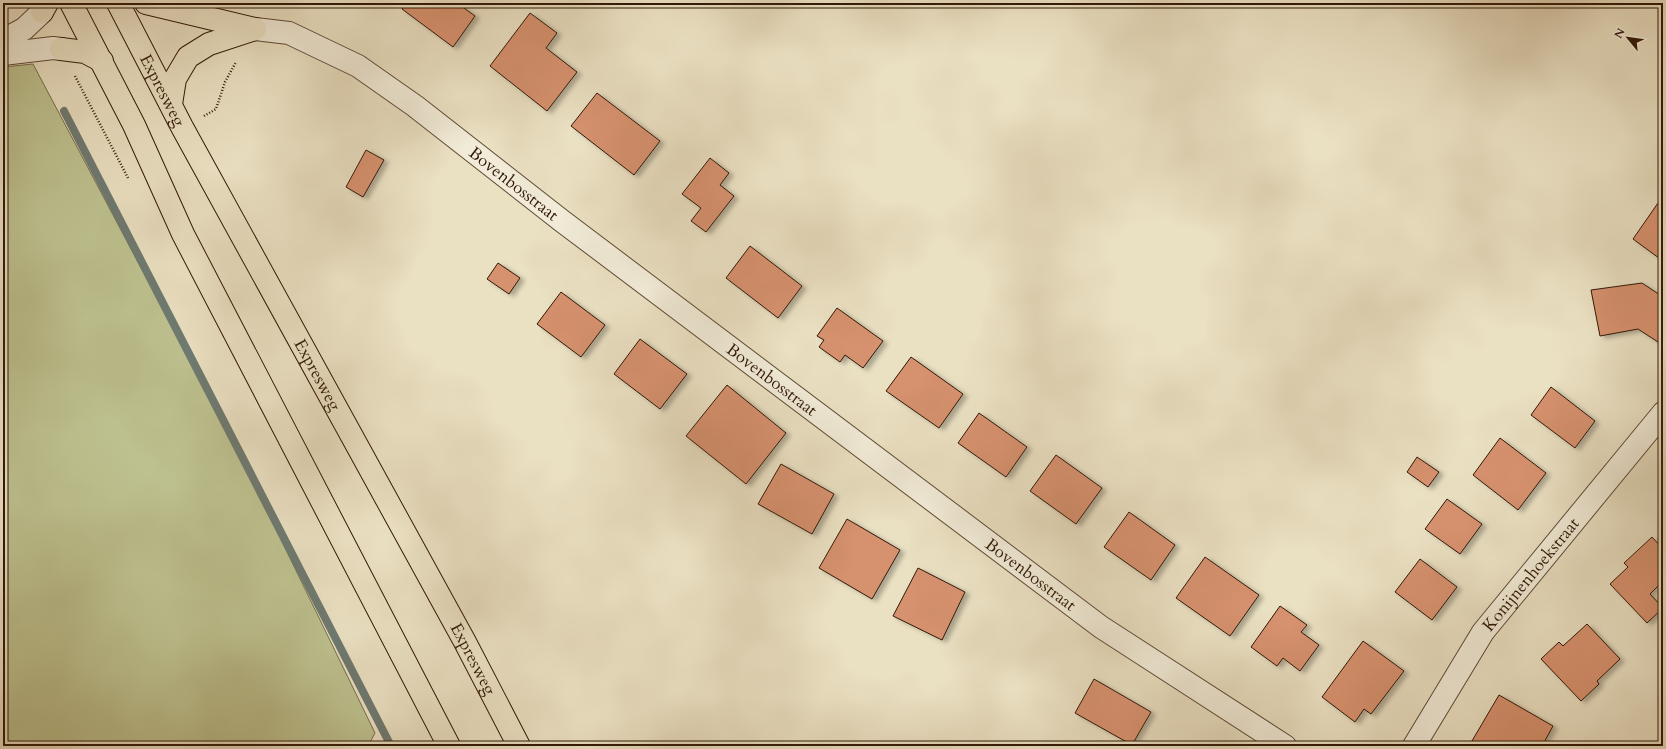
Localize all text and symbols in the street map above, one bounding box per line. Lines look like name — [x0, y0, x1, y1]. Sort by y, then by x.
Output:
north arrow — [1608, 18, 1648, 58]
text: N — [1611, 25, 1629, 41]
street label: Expresweg — [135, 50, 191, 131]
street label: Bovenbosstraat — [464, 141, 564, 226]
street label: Expresweg — [289, 335, 347, 415]
street label: Bovenbosstraat — [722, 338, 823, 421]
street label: Konijnenhoekstraat — [1477, 512, 1584, 636]
street label: Bovenbosstraat — [981, 532, 1081, 616]
street label: Expresweg — [445, 619, 502, 699]

